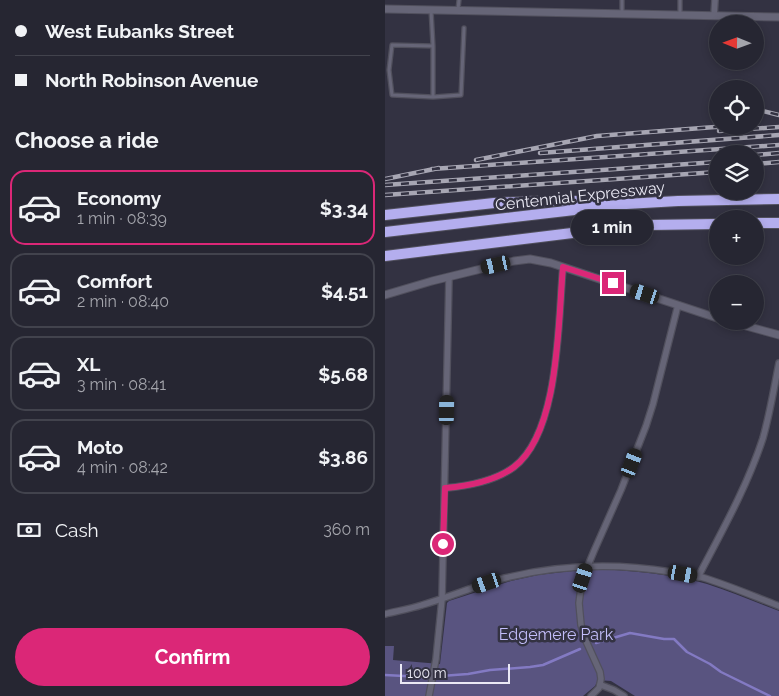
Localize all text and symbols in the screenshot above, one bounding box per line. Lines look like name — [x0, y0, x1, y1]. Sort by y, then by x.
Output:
north arrow — [709, 15, 764, 70]
map controls — [709, 15, 764, 330]
text: West Eubanks Street — [45, 20, 234, 42]
text: North Robinson Avenue — [45, 69, 258, 91]
button: locate — [709, 80, 764, 135]
text: Choose a ride — [15, 127, 159, 153]
button: layers — [709, 145, 764, 200]
street label: Centennial Expressway — [494, 178, 666, 214]
icon: car — [17, 185, 62, 230]
text: Economy — [77, 187, 161, 209]
text: $3.34 — [320, 197, 368, 219]
text: 1 min · 08:39 — [77, 209, 167, 228]
callout: 1 min — [572, 210, 654, 246]
button: + — [709, 210, 764, 265]
text: 1 min — [592, 218, 632, 237]
car — [479, 254, 512, 276]
icon: car — [17, 268, 62, 313]
text: Comfort — [77, 270, 152, 292]
route end — [602, 272, 624, 294]
button: − — [709, 275, 764, 330]
text: $4.51 — [321, 280, 368, 302]
car — [628, 282, 661, 306]
text: 2 min · 08:40 — [77, 292, 169, 311]
icon: car — [17, 351, 62, 396]
text: XL — [77, 353, 100, 375]
text: $5.68 — [318, 363, 368, 385]
text: 3 min · 08:41 — [77, 375, 166, 394]
car — [439, 395, 454, 425]
icon: car — [17, 434, 62, 479]
text: Moto — [77, 436, 123, 458]
text: $3.86 — [318, 446, 368, 468]
car — [619, 446, 644, 480]
text: 4 min · 08:42 — [77, 458, 168, 477]
icon: cash — [15, 516, 43, 544]
text: Cash — [55, 519, 99, 541]
text: 360 m — [323, 520, 370, 539]
route start — [432, 533, 454, 555]
car — [571, 561, 594, 595]
car — [666, 564, 699, 584]
car — [470, 571, 503, 595]
park label: Edgemere Park — [499, 625, 614, 644]
button: Confirm — [15, 628, 370, 686]
scale bar — [400, 661, 510, 684]
text: 100 m — [407, 665, 447, 681]

